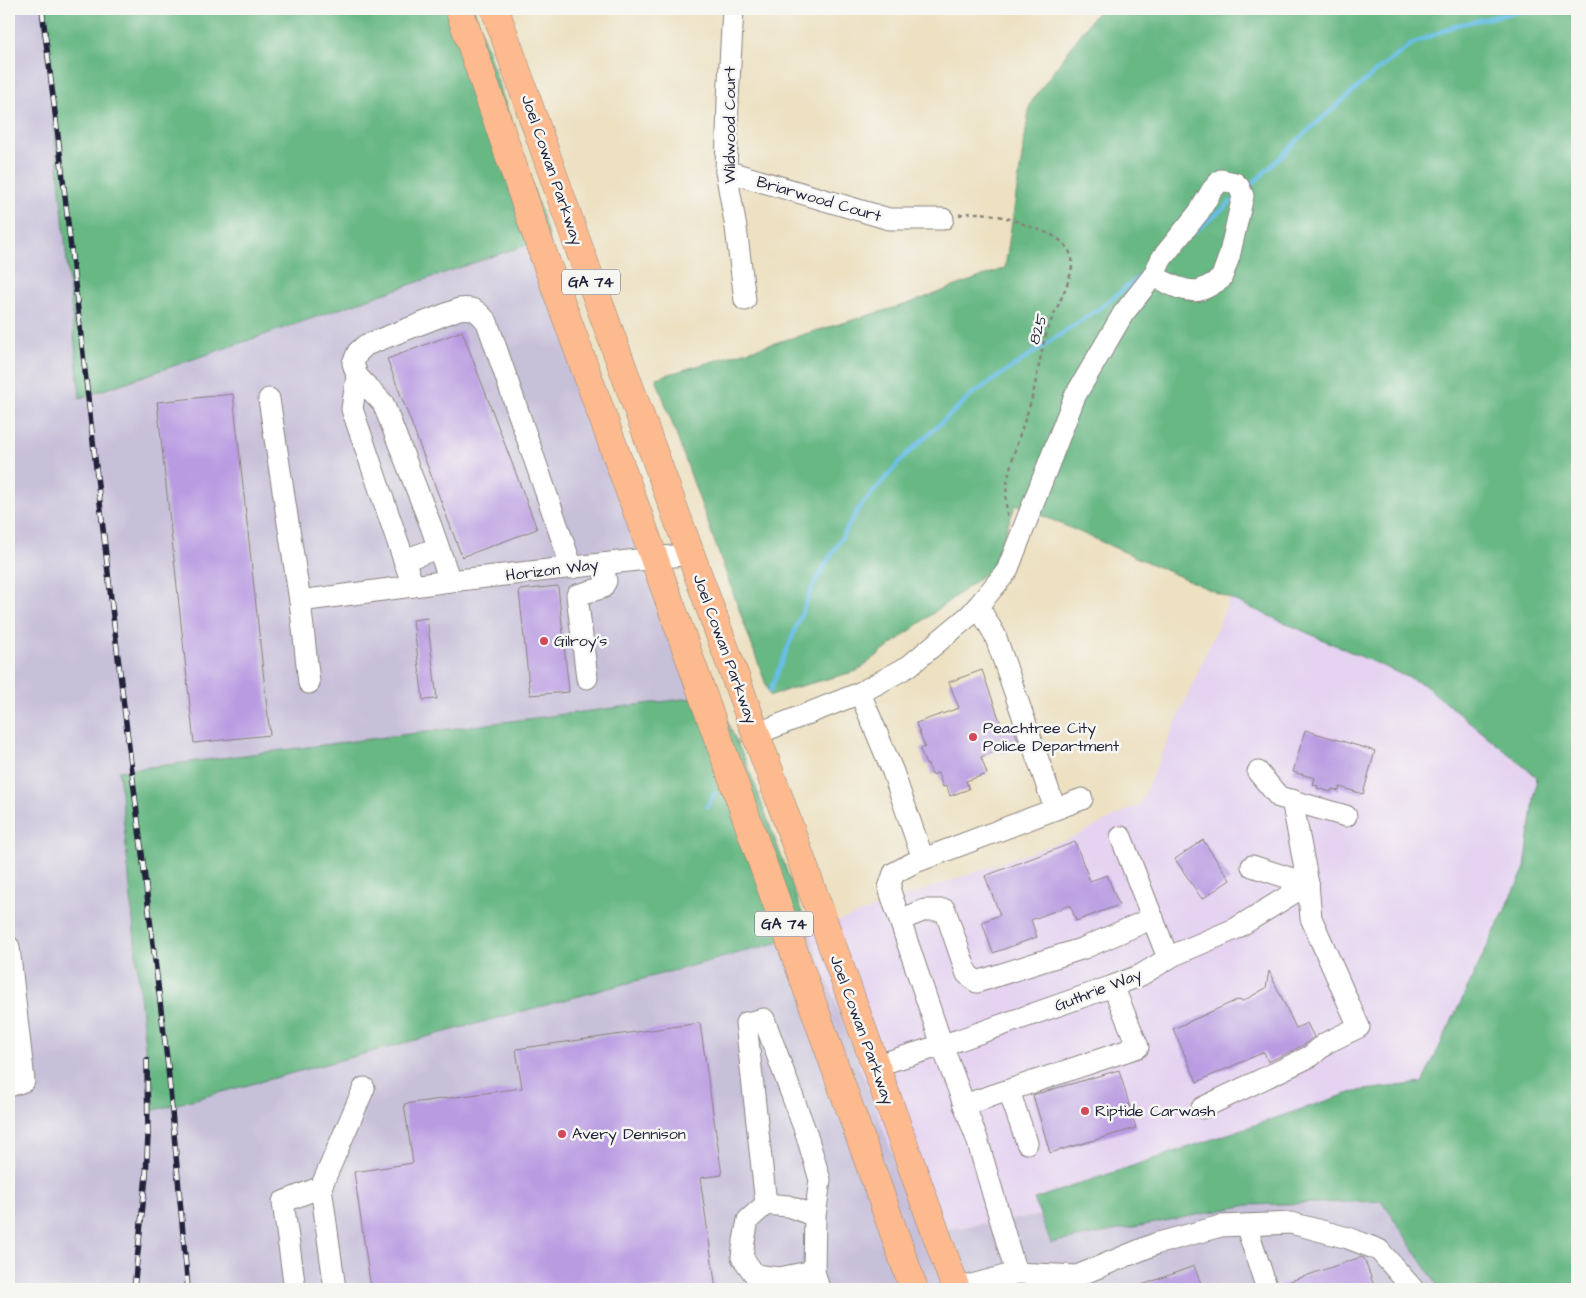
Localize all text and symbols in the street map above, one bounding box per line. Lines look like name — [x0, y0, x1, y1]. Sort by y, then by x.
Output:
street label: Wildwood Court — [719, 66, 741, 184]
street label: Joel Cowan Parkway — [515, 92, 588, 249]
street label: Briarwood Court — [754, 171, 884, 227]
road number: GA 74 — [562, 270, 620, 294]
street label: 825 — [1023, 310, 1053, 347]
street label: Horizon Way — [504, 553, 600, 588]
street label: Joel Cowan Parkway — [687, 571, 762, 727]
place label: Gilroy's — [554, 630, 607, 653]
marker: Gilroy's — [538, 635, 550, 647]
place label: Peachtree City Police Department — [983, 717, 1120, 757]
marker: Peachtree City Police Department — [967, 731, 979, 743]
road number: GA 74 — [755, 912, 813, 936]
street label: Joel Cowan Parkway — [824, 952, 899, 1108]
street label: Guthrie Way — [1051, 963, 1145, 1018]
place label: Riptide Carwash — [1095, 1100, 1215, 1122]
marker: Riptide Carwash — [1079, 1105, 1091, 1117]
place label: Avery Dennison — [572, 1123, 686, 1146]
marker: Avery Dennison — [556, 1128, 568, 1140]

